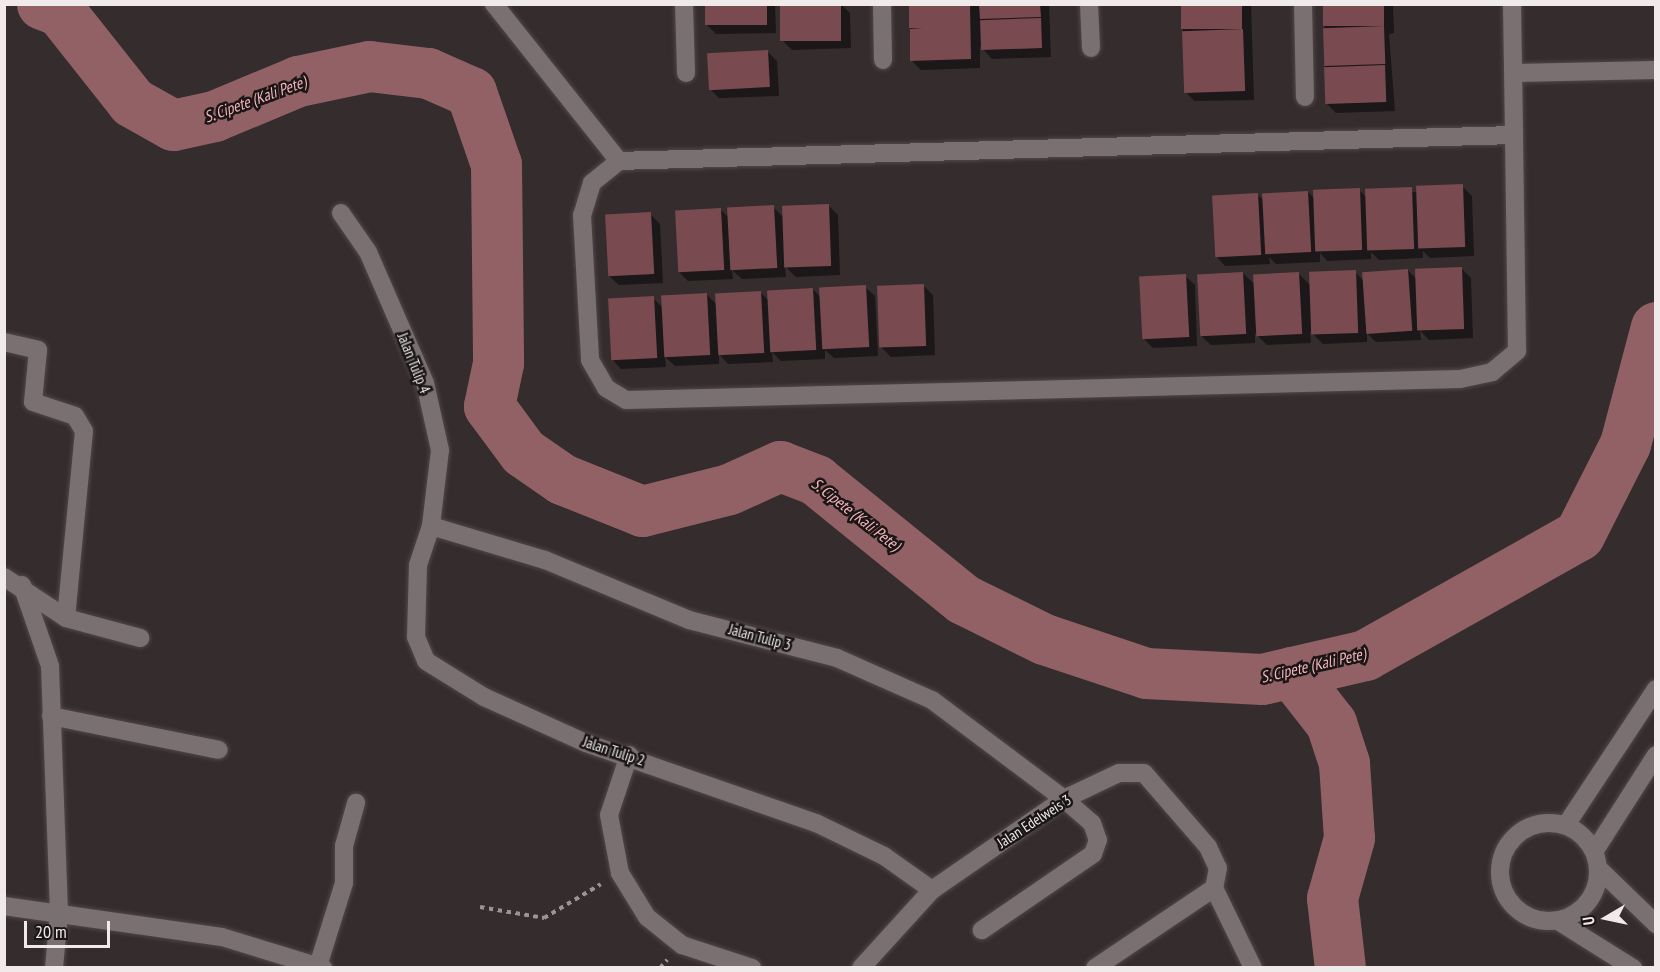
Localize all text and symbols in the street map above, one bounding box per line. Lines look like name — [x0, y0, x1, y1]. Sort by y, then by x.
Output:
water label: S. Cipete (Kali Pete) — [201, 72, 309, 126]
street label: Jalan Tulip 4 — [394, 330, 434, 396]
water label: S. Cipete (Kali Pete) — [808, 473, 904, 555]
street label: Jalan Tulip 3 — [727, 620, 793, 654]
water label: S. Cipete (Kali Pete) — [1258, 644, 1368, 686]
street label: Jalan Tulip 2 — [581, 733, 647, 769]
street label: Jalan Edelweis 3 — [994, 790, 1074, 852]
north arrow — [1576, 888, 1636, 948]
scale bar — [27, 909, 112, 947]
text: U — [1578, 915, 1599, 926]
text: 20 m — [35, 920, 67, 943]

